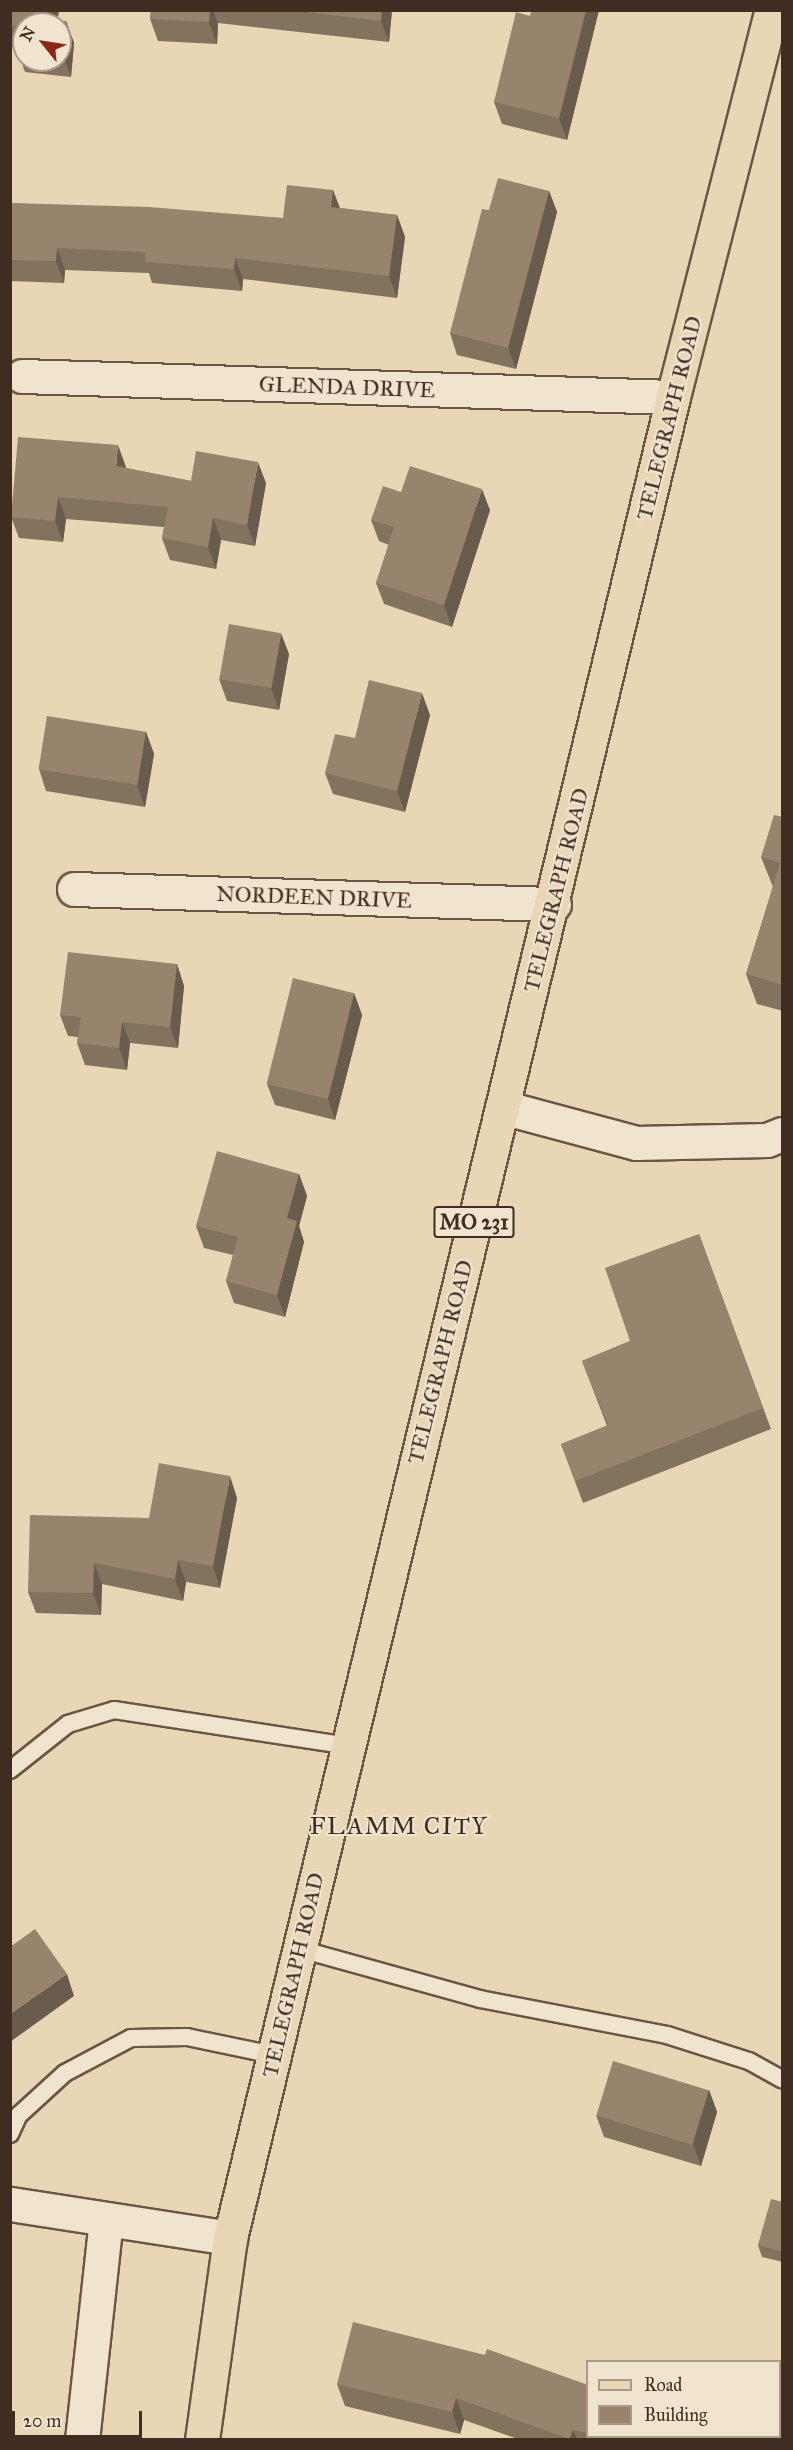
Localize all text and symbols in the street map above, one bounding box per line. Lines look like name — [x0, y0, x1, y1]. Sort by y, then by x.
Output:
north arrow — [12, 12, 72, 72]
text: N — [16, 23, 39, 44]
street label: TELEGRAPH ROAD — [631, 313, 707, 523]
street label: GLENDA DRIVE — [258, 371, 436, 403]
street label: TELEGRAPH ROAD — [518, 785, 594, 995]
street label: NORDEEN DRIVE — [216, 880, 412, 914]
road number: MO 231 — [434, 1204, 514, 1240]
street label: TELEGRAPH ROAD — [402, 1257, 478, 1467]
district label: FLAMM CITY — [310, 1813, 488, 1841]
street label: TELEGRAPH ROAD — [257, 1870, 329, 2080]
legend — [586, 2360, 781, 2438]
text: Road — [644, 2374, 682, 2396]
scale bar — [15, 2399, 146, 2437]
text: Building — [644, 2404, 707, 2426]
text: 20 m — [23, 2410, 61, 2432]

